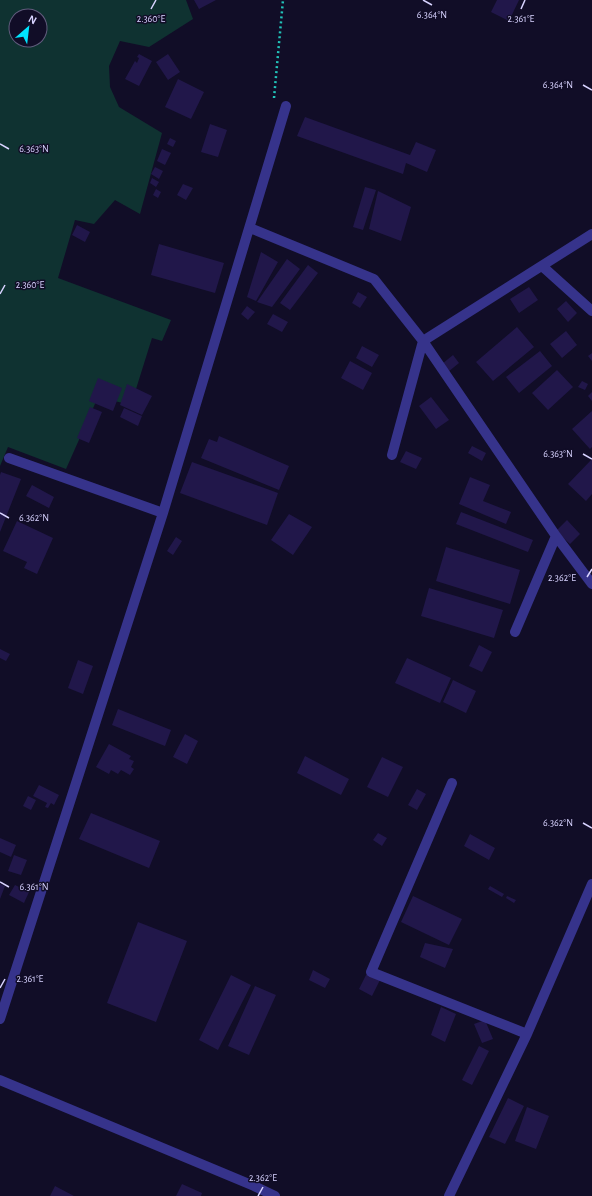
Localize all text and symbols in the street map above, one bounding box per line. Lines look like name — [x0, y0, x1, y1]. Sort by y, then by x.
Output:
north arrow — [8, 8, 48, 48]
text: 6.364°N — [417, 10, 447, 20]
text: N — [26, 13, 38, 26]
text: 2.360°E — [137, 14, 166, 24]
text: 2.361°E — [508, 14, 535, 24]
text: 6.364°N — [543, 80, 573, 90]
text: 6.363°N — [19, 144, 49, 154]
text: 2.360°E — [16, 280, 45, 290]
text: 6.363°N — [543, 449, 573, 459]
text: 6.362°N — [19, 513, 49, 523]
text: 2.362°E — [548, 573, 576, 583]
text: 6.362°N — [543, 818, 573, 828]
text: 6.361°N — [19, 882, 49, 892]
text: 2.361°E — [17, 974, 44, 984]
text: 2.362°E — [249, 1173, 277, 1183]

